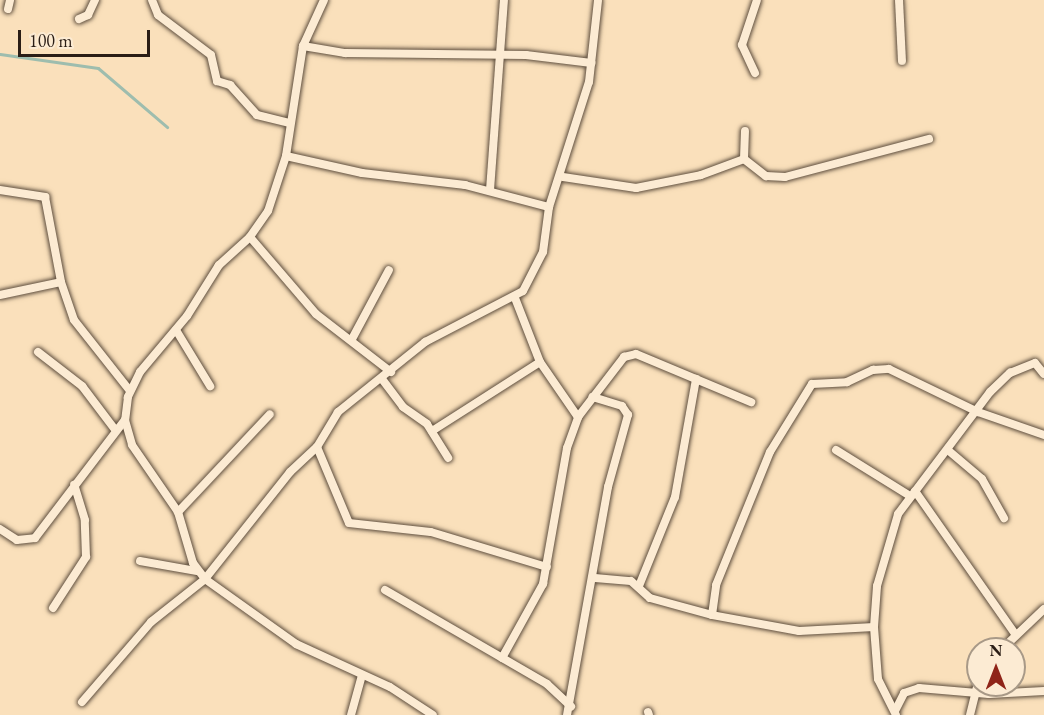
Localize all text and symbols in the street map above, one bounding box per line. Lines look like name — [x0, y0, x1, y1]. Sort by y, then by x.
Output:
scale bar — [21, 18, 153, 56]
text: 100 m — [29, 29, 73, 52]
north arrow — [966, 637, 1026, 697]
text: N — [990, 640, 1002, 661]

